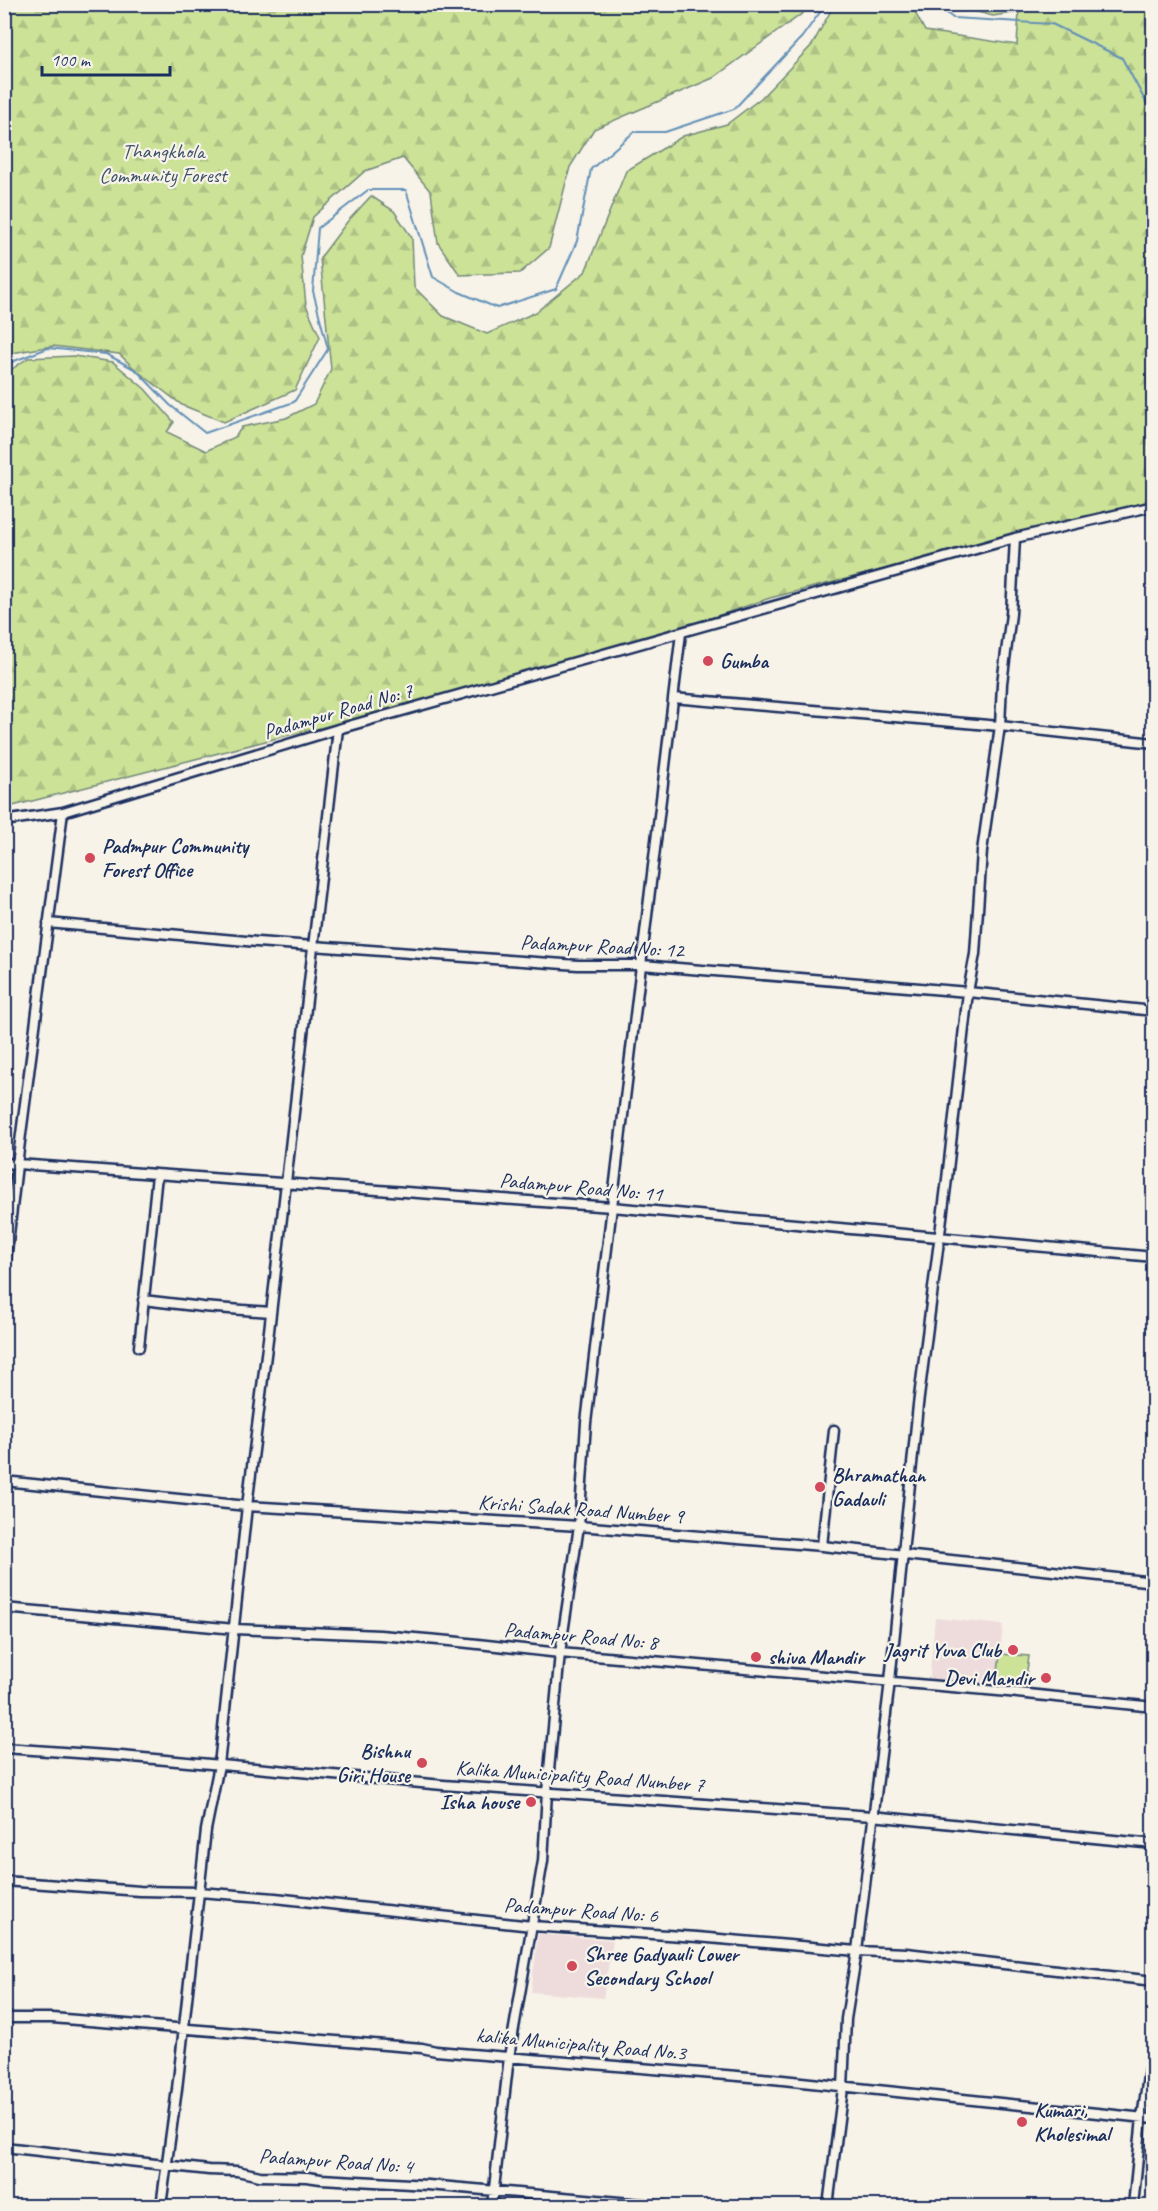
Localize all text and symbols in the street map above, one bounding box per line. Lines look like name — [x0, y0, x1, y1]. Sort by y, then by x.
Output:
scale bar — [42, 39, 170, 77]
text: 100 m — [51, 49, 92, 71]
park label: Thangkhola Community Forest — [99, 138, 229, 188]
place label: Gumba — [720, 648, 769, 674]
marker: Gumba — [701, 654, 715, 668]
street label: Padampur Road No: 7 — [260, 677, 417, 745]
place label: Padmpur Community Forest Office — [102, 833, 251, 883]
marker: Padmpur Community Forest Office — [83, 851, 97, 865]
street label: Padampur Road No: 12 — [520, 929, 686, 963]
street label: Padampur Road No: 11 — [498, 1167, 665, 1207]
place label: Bhramathan Gadauli — [832, 1462, 927, 1512]
marker: Bhramathan Gadauli — [813, 1480, 827, 1494]
street label: Krishi Sadak Road Number 9 — [477, 1489, 686, 1529]
street label: Padampur Road No: 8 — [503, 1616, 661, 1656]
place label: Jagrit Yuva Club — [882, 1637, 1003, 1663]
marker: Jagrit Yuva Club — [1006, 1643, 1020, 1657]
place label: shiva Mandir — [768, 1644, 866, 1670]
marker: shiva Mandir — [749, 1650, 763, 1664]
place label: Devi Mandir — [944, 1665, 1036, 1691]
marker: Devi Mandir — [1039, 1671, 1053, 1685]
place label: Bishnu Giri House — [337, 1738, 412, 1788]
street label: Kalika Municipality Road Number 7 — [455, 1754, 707, 1798]
marker: Bishnu Giri House — [415, 1756, 429, 1770]
place label: Isha house — [440, 1789, 521, 1815]
marker: Isha house — [524, 1795, 538, 1809]
street label: Padampur Road No: 6 — [503, 1892, 659, 1928]
place label: Shree Gadyauli Lower Secondary School — [584, 1941, 741, 1992]
marker: Shree Gadyauli Lower Secondary School — [565, 1959, 579, 1973]
street label: kalika Municipality Road No.3 — [475, 2022, 689, 2066]
place label: Kumari, Kholesimal — [1034, 2097, 1114, 2147]
marker: Kumari, Kholesimal — [1015, 2115, 1029, 2129]
street label: Padampur Road No: 4 — [258, 2143, 416, 2180]

